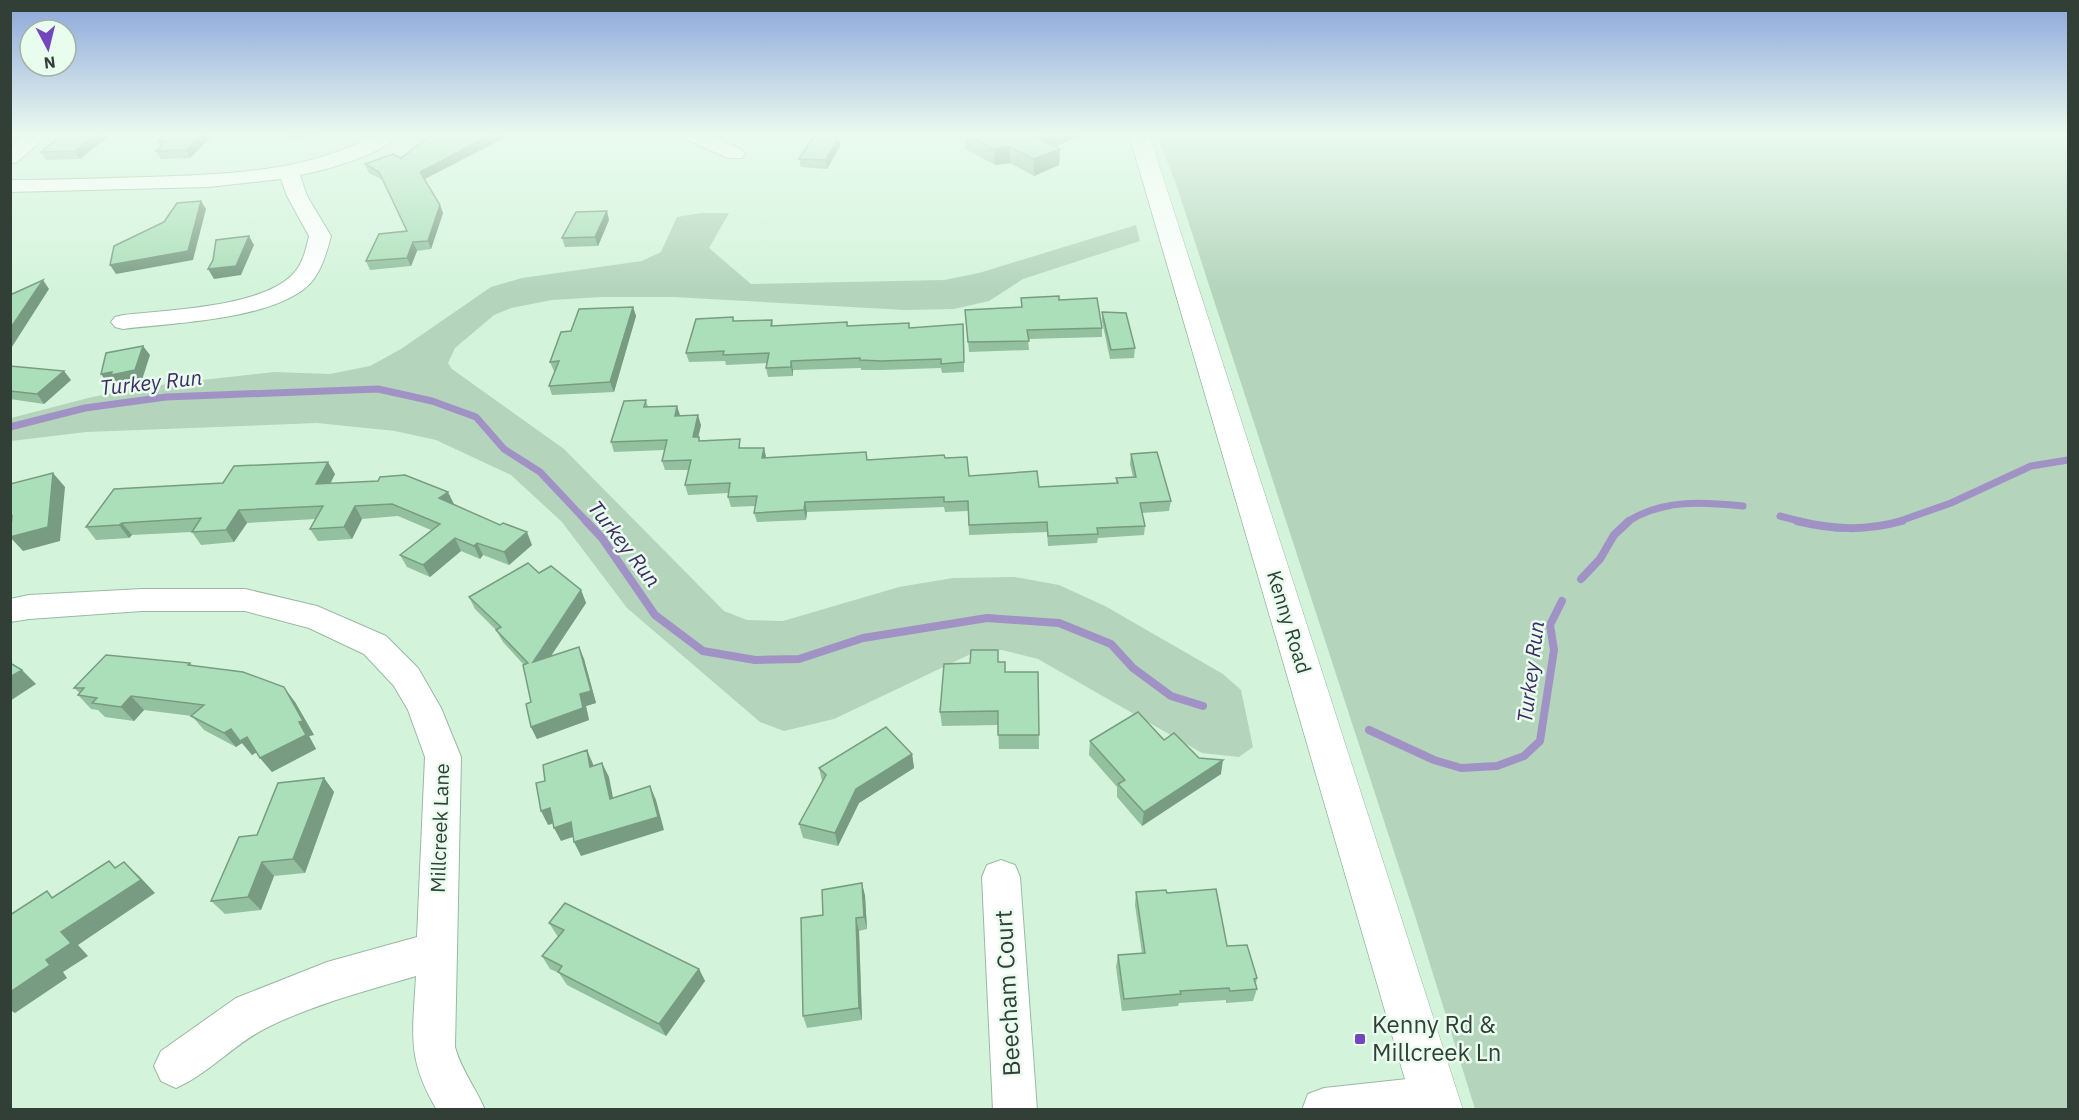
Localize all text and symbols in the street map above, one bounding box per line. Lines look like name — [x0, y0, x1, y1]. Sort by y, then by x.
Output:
north arrow — [18, 18, 78, 78]
text: N — [43, 52, 57, 74]
water label: Turkey Run — [98, 363, 203, 401]
water label: Turkey Run — [582, 494, 667, 592]
street label: Kenny Road — [1261, 567, 1318, 677]
water label: Turkey Run — [1510, 619, 1550, 725]
street label: Millcreek Lane — [424, 763, 455, 893]
street label: Beecham Court — [987, 909, 1027, 1077]
place label: Kenny Rd & Millcreek Ln — [1372, 1008, 1502, 1068]
marker: Kenny Rd & Millcreek Ln — [1353, 1032, 1367, 1046]

